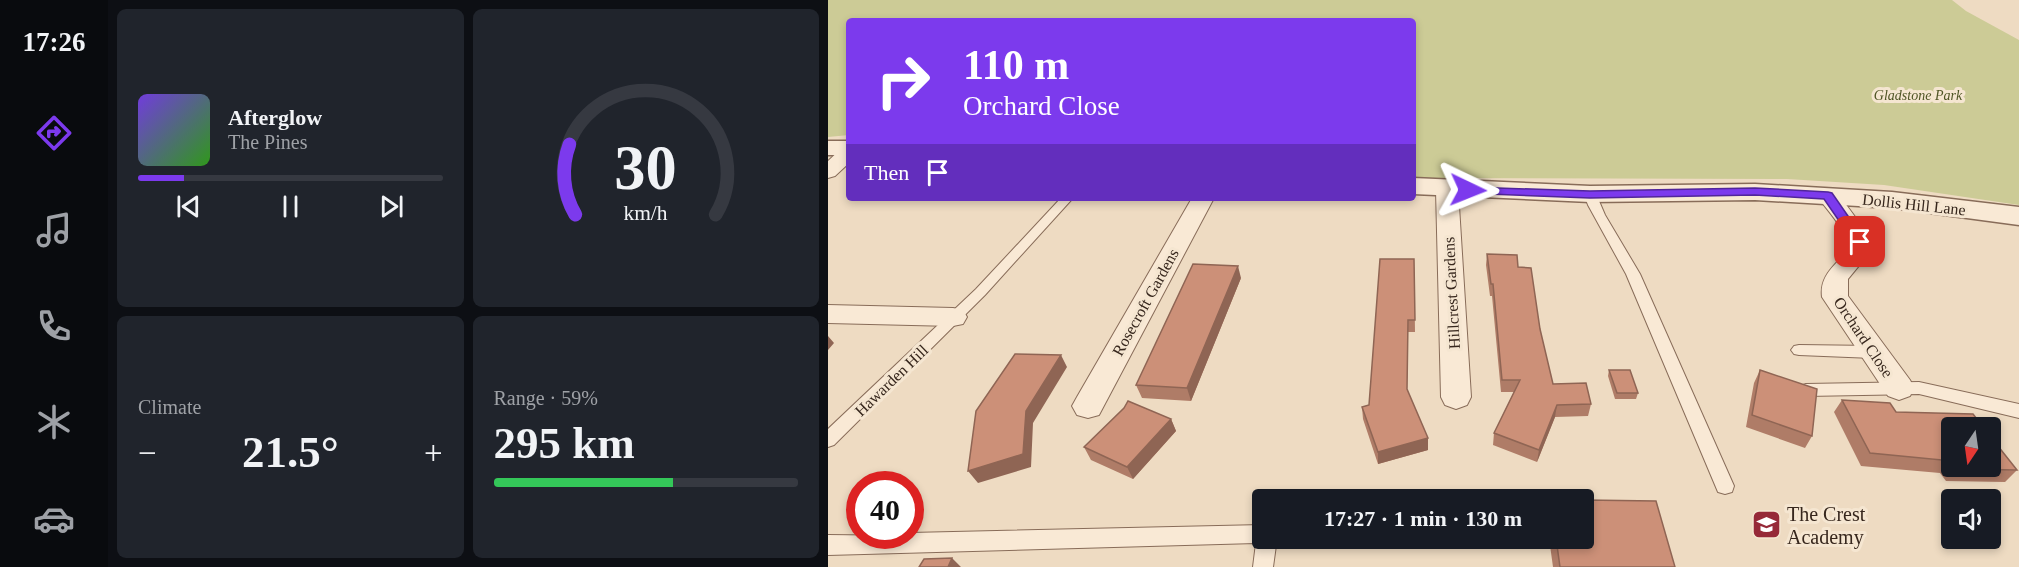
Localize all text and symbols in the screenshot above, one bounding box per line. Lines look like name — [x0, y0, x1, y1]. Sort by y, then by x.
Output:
text: 17:26 — [23, 27, 86, 57]
icon: right — [864, 42, 942, 120]
text: 110 m — [963, 42, 1069, 88]
park label: Gladstone Park — [1874, 88, 1963, 103]
text: Orchard Close — [963, 91, 1120, 121]
text: Afterglow — [228, 105, 322, 130]
icon: directions — [33, 112, 75, 154]
text: The Pines — [228, 131, 307, 153]
text: 30 — [615, 133, 677, 202]
icon: arrive — [921, 156, 954, 189]
position arrow — [1436, 158, 1500, 222]
text: Then — [864, 160, 909, 185]
icon: previous — [172, 190, 205, 223]
icon: pause — [274, 190, 307, 223]
icon: next — [375, 190, 408, 223]
street label: Dollis Hill Lane — [1861, 191, 1967, 218]
text: km/h — [624, 202, 668, 226]
icon: music — [33, 209, 75, 251]
pin — [1834, 216, 1885, 267]
icon: arrive — [1843, 225, 1876, 258]
street label: Hillcrest Gardens — [1440, 236, 1463, 350]
street label: Rosecroft Gardens — [1109, 246, 1182, 359]
street label: Orchard Close — [1831, 294, 1897, 381]
icon: phone — [33, 305, 75, 347]
street label: Hawarden Hill — [851, 341, 932, 419]
text: Range · 59% — [494, 387, 598, 409]
text: Climate — [138, 396, 201, 418]
icon: climate — [33, 401, 75, 443]
north arrow — [1941, 417, 2001, 477]
map controls — [1941, 417, 2001, 549]
text: 295 km — [494, 418, 635, 468]
text: 21.5° — [242, 427, 339, 477]
text: − — [138, 435, 157, 471]
text: + — [424, 435, 443, 471]
speed limit sign: 40 — [846, 471, 924, 549]
button: sound — [1941, 489, 2001, 549]
icon: car — [33, 498, 75, 540]
place label: The Crest Academy — [1787, 503, 1866, 549]
text: 17:27 · 1 min · 130 m — [1324, 506, 1522, 531]
school or university icon: The Crest Academy — [1750, 509, 1782, 541]

